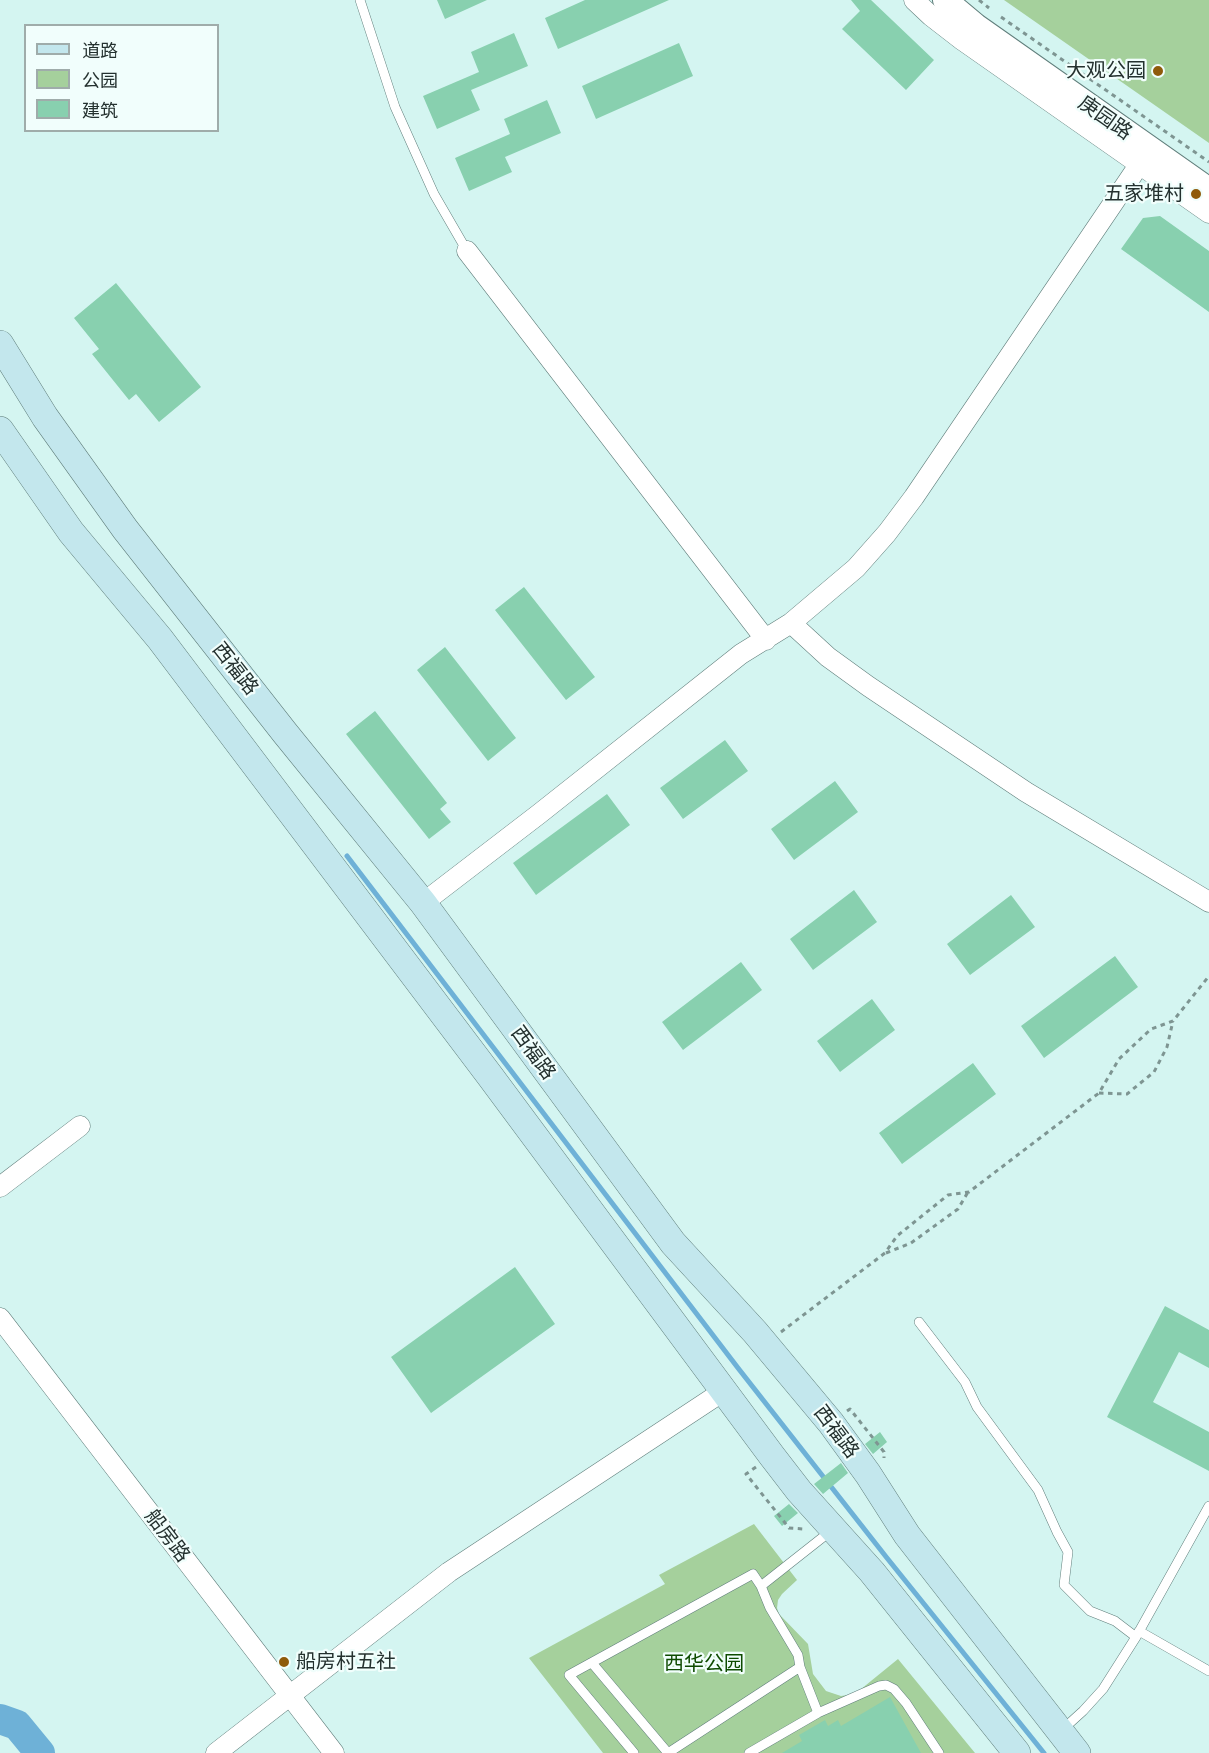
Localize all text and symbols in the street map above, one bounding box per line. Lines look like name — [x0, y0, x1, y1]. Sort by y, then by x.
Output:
legend — [24, 24, 219, 132]
text: 道路 — [82, 40, 118, 61]
place label: 大观公园 — [1066, 59, 1146, 83]
marker: 大观公园 — [1151, 64, 1165, 78]
text: 公园 — [82, 70, 118, 91]
street label: 庚园路 — [1074, 91, 1136, 145]
text: 建筑 — [82, 100, 118, 121]
place label: 五家堆村 — [1104, 182, 1184, 206]
marker: 五家堆村 — [1189, 187, 1203, 201]
street label: 西福路 — [207, 638, 263, 700]
street label: 西福路 — [506, 1022, 560, 1084]
street label: 西福路 — [808, 1401, 864, 1463]
street label: 船房路 — [139, 1505, 195, 1567]
place label: 船房村五社 — [296, 1650, 396, 1674]
park label: 西华公园 — [664, 1652, 744, 1676]
marker: 船房村五社 — [277, 1655, 291, 1669]

